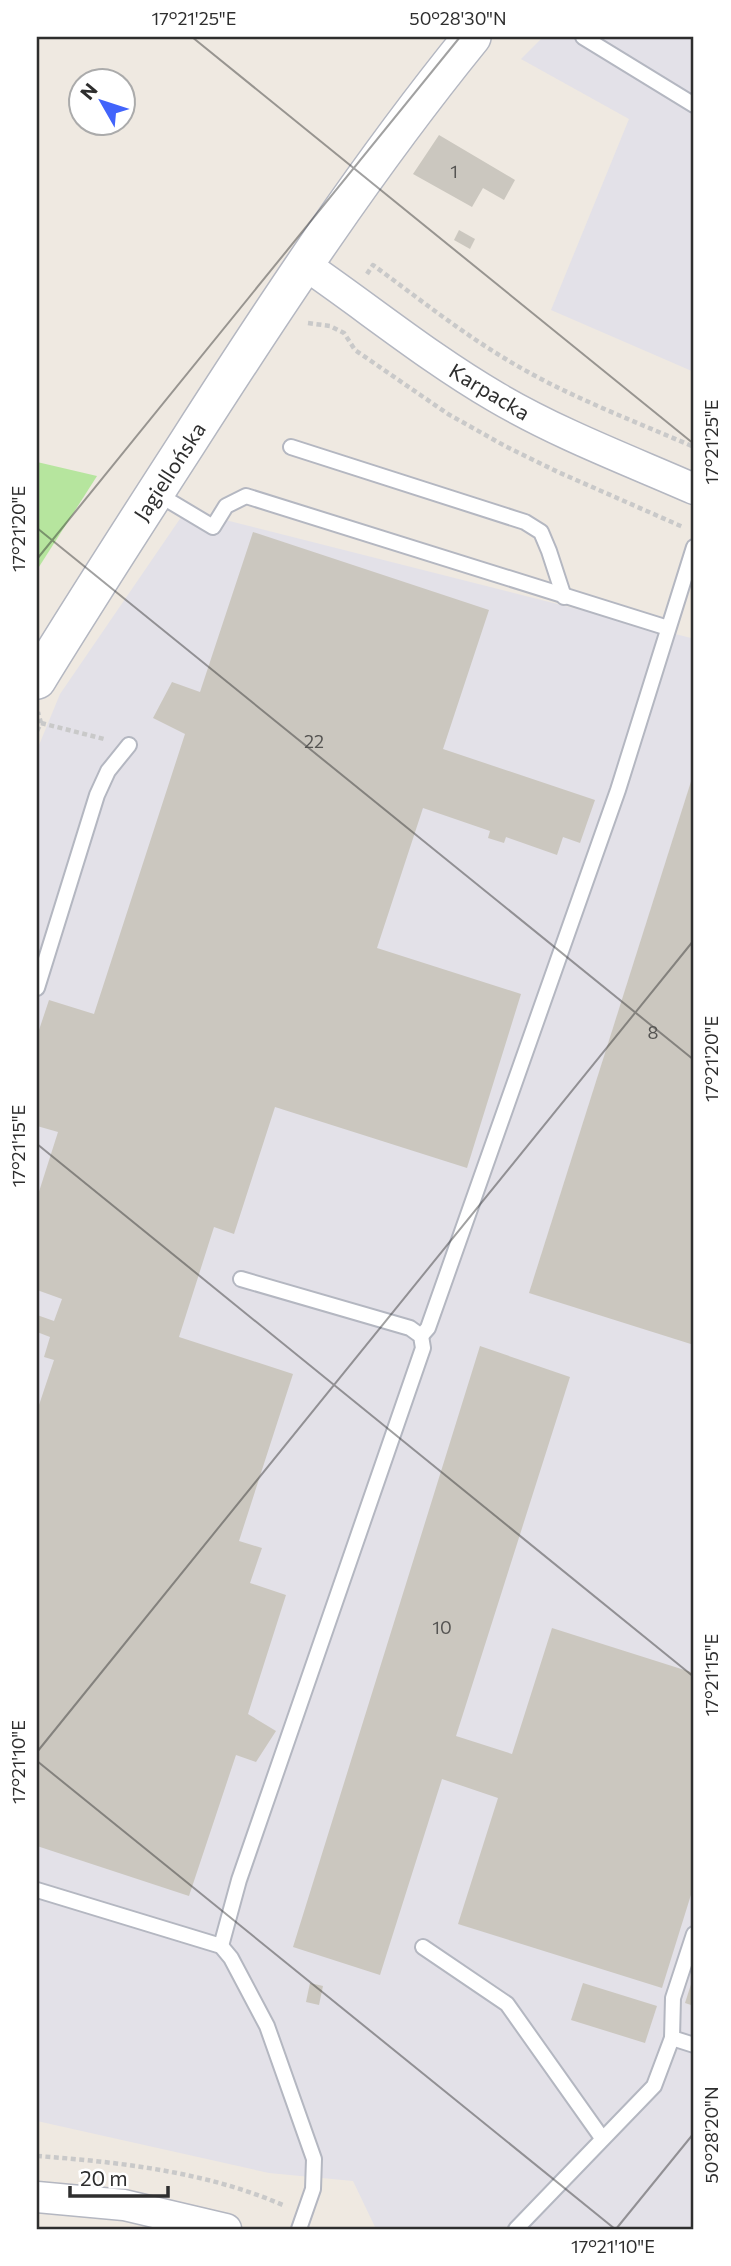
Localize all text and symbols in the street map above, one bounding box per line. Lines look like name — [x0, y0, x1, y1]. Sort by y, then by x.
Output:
text: 17°21'25"E — [152, 7, 236, 29]
text: 50°28'30"N — [409, 7, 507, 29]
north arrow — [66, 66, 136, 136]
text: N — [75, 78, 102, 104]
house number: 1 — [450, 160, 458, 182]
street label: Karpacka — [445, 357, 535, 425]
text: 17°21'25"E — [700, 400, 722, 484]
street label: Jagiellońska — [128, 417, 210, 525]
text: 17°21'20"E — [7, 486, 29, 572]
house number: 22 — [304, 730, 324, 752]
text: 17°21'20"E — [700, 1016, 722, 1102]
house number: 8 — [648, 1021, 659, 1043]
text: 17°21'15"E — [7, 1105, 29, 1187]
house number: 10 — [432, 1616, 452, 1638]
text: 17°21'15"E — [700, 1634, 722, 1716]
text: 17°21'10"E — [7, 1720, 29, 1804]
text: 50°28'20"N — [700, 2087, 722, 2183]
scale bar — [70, 2154, 168, 2198]
text: 20 m — [80, 2165, 128, 2190]
text: 17°21'10"E — [571, 2235, 655, 2257]

